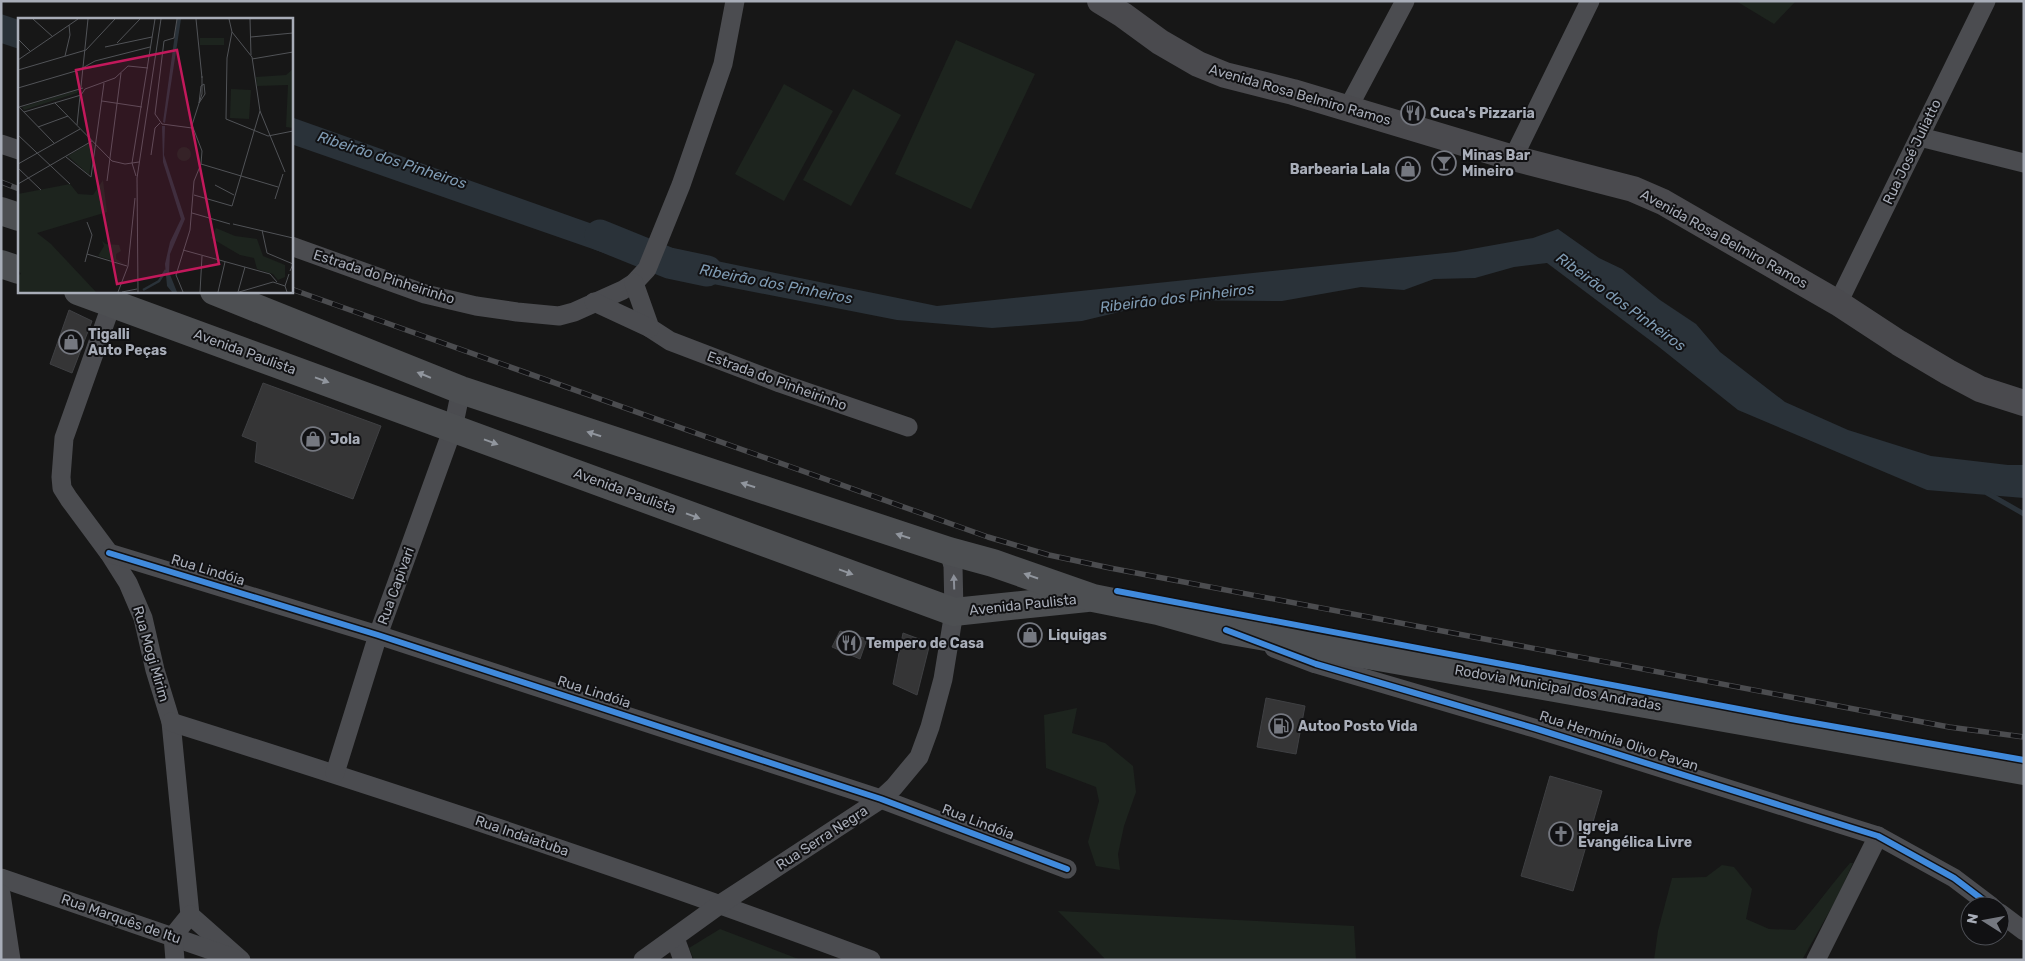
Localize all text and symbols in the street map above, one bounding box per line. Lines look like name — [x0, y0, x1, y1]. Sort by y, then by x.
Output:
inset map — [18, 18, 292, 292]
street label: Avenida Rosa Belmiro Ramos — [1207, 61, 1393, 129]
street label: Rua José Juliatto — [1879, 97, 1945, 207]
restaurant icon: Cuca's Pizzaria — [1400, 100, 1426, 126]
place label: Cuca's Pizzaria — [1430, 105, 1535, 122]
water label: Ribeirão dos Pinheiros — [315, 127, 469, 193]
place label: Minas Bar Mineiro — [1462, 147, 1531, 180]
bar icon: Minas Bar Mineiro — [1431, 150, 1457, 176]
shop icon: Barbearia Lala — [1395, 156, 1421, 182]
place label: Barbearia Lala — [1290, 161, 1390, 178]
street label: Avenida Rosa Belmiro Ramos — [1637, 186, 1811, 292]
street label: Estrada do Pinheirinho — [311, 246, 457, 308]
water label: Ribeirão dos Pinheiros — [1553, 249, 1690, 355]
water label: Ribeirão dos Pinheiros — [698, 260, 854, 308]
water label: Ribeirão dos Pinheiros — [1099, 280, 1256, 316]
place label: Tigalli Auto Peças — [88, 326, 167, 359]
street label: Avenida Paulista — [191, 326, 299, 378]
shop icon: Tigalli Auto Peças — [58, 329, 84, 355]
street label: Estrada do Pinheirinho — [705, 348, 849, 414]
one-way arrow — [416, 371, 431, 379]
one-way arrow — [315, 377, 330, 384]
shop icon: Jola — [300, 426, 326, 452]
one-way arrow — [586, 430, 601, 438]
place label: Jola — [330, 431, 360, 448]
one-way arrow — [484, 439, 499, 446]
street label: Avenida Paulista — [571, 465, 679, 517]
one-way arrow — [741, 481, 756, 488]
one-way arrow — [686, 512, 701, 520]
one-way arrow — [895, 532, 910, 539]
street label: Rua Capivari — [374, 545, 418, 627]
street label: Rua Lindóia — [169, 551, 247, 589]
one-way arrow — [838, 569, 853, 576]
one-way arrow — [1023, 572, 1038, 579]
one-way arrow — [949, 573, 957, 589]
street label: Avenida Paulista — [969, 591, 1077, 619]
street label: Rua Mogi Mirim — [129, 604, 173, 704]
shop icon: Liquigas — [1017, 622, 1043, 648]
place label: Liquigas — [1048, 627, 1107, 644]
restaurant icon: Tempero de Casa — [836, 630, 862, 656]
place label: Tempero de Casa — [866, 635, 984, 652]
street label: Rodovia Municipal dos Andradas — [1453, 661, 1663, 715]
street label: Rua Lindóia — [555, 672, 633, 712]
street label: Rua Hermínia Olivo Pavan — [1537, 707, 1701, 775]
fuel station icon: Autoo Posto Vida — [1268, 713, 1294, 739]
place label: Autoo Posto Vida — [1298, 718, 1418, 735]
street label: Rua Lindóia — [939, 800, 1017, 844]
street label: Rua Serra Negra — [773, 802, 871, 874]
street label: Rua Indaiatuba — [473, 812, 571, 860]
place label: Igreja Evangélica Livre — [1578, 818, 1692, 851]
church icon: Igreja Evangélica Livre — [1548, 821, 1574, 847]
street label: Rua Marquês de Itu — [59, 891, 183, 947]
north arrow — [1960, 896, 2010, 946]
text: N — [1963, 912, 1982, 925]

